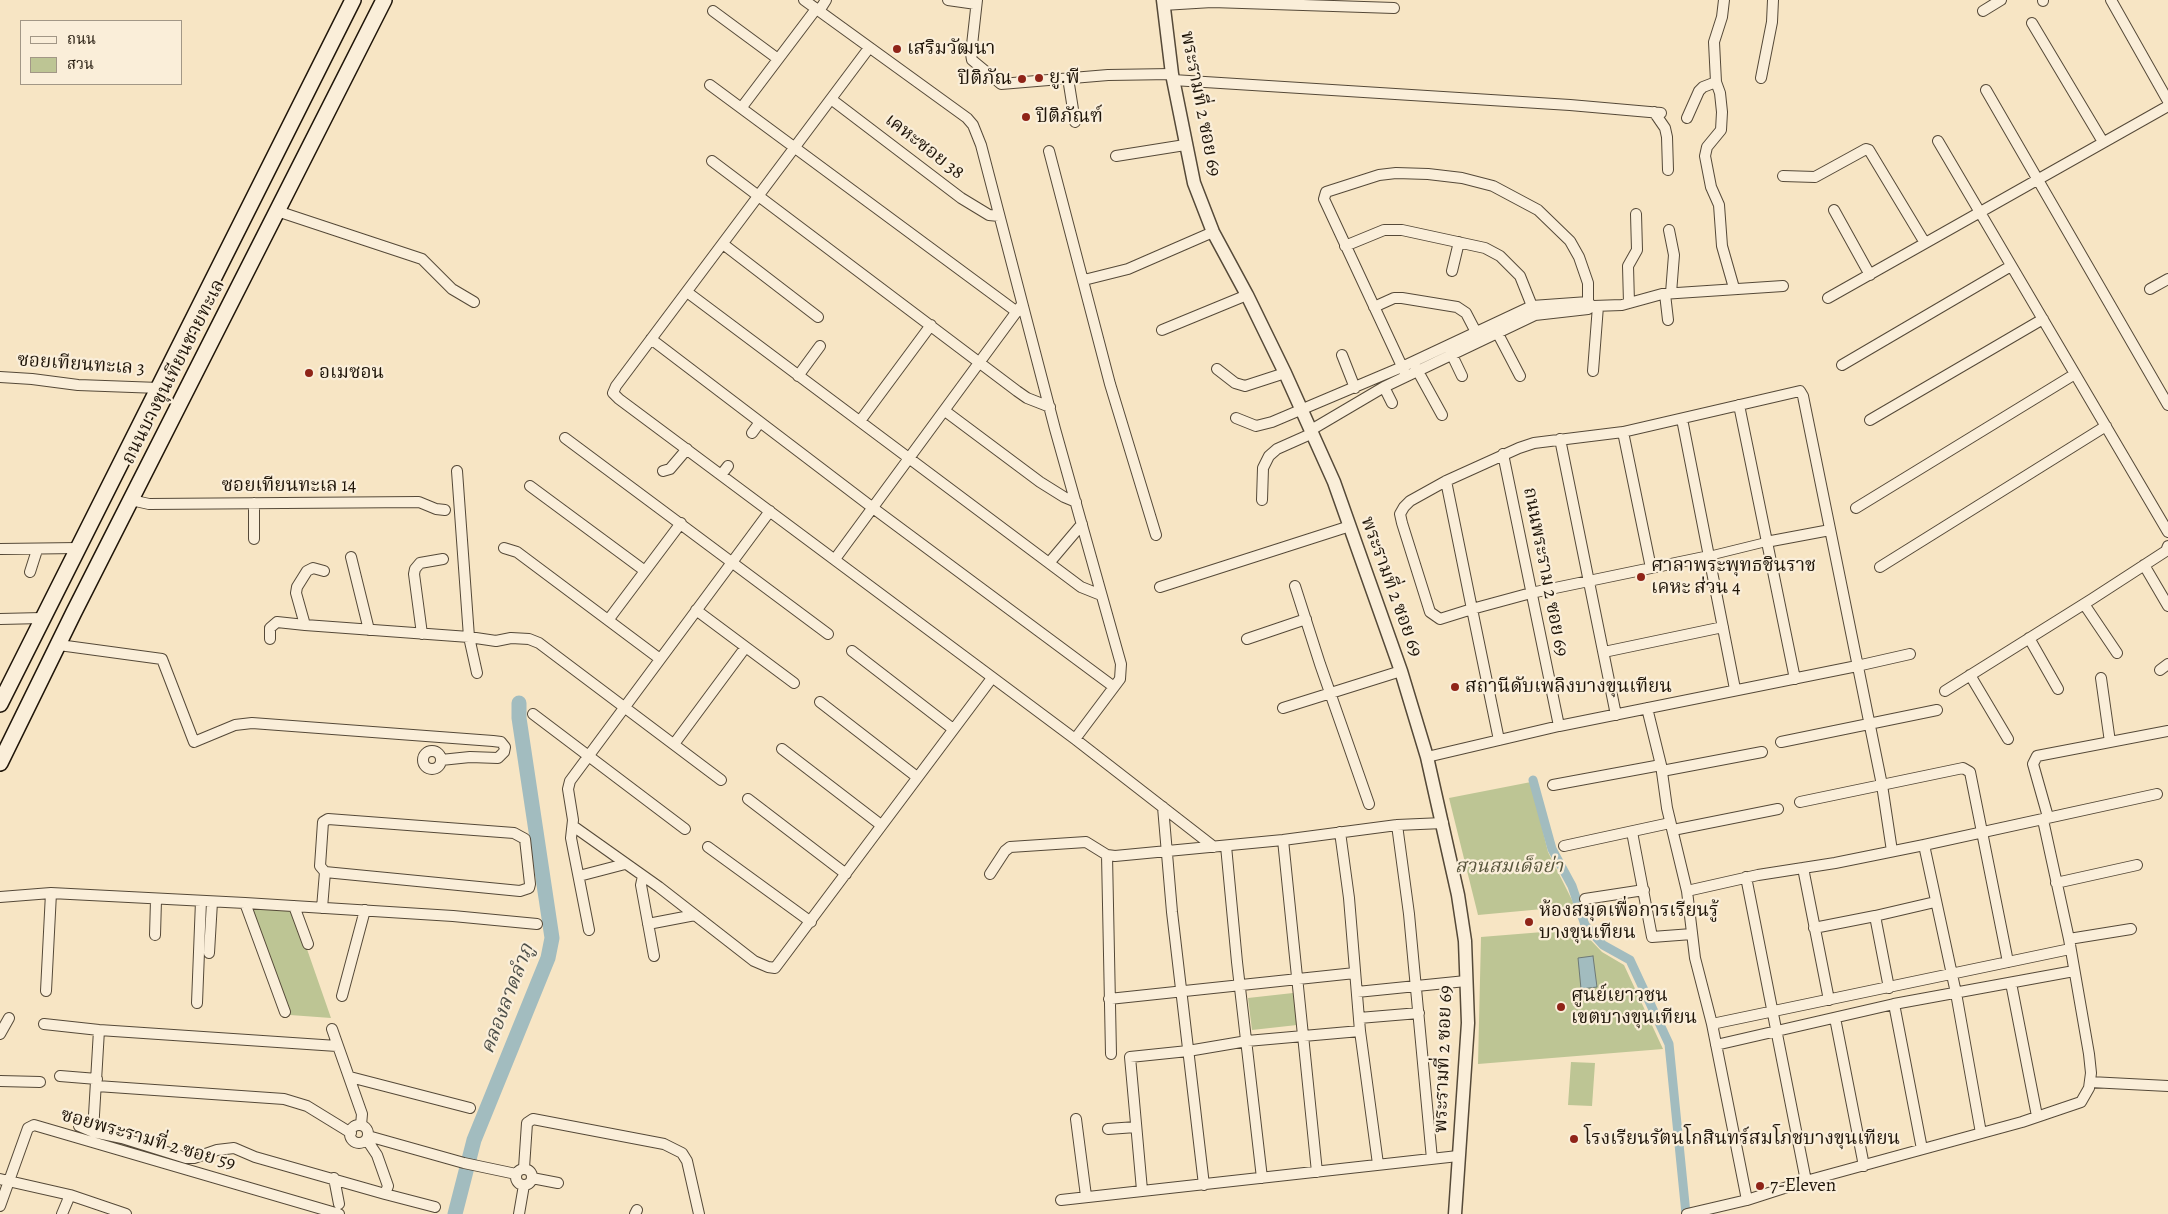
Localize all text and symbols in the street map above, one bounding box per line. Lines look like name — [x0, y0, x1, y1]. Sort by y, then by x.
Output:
legend — [20, 20, 182, 85]
text: ถนน — [67, 29, 96, 49]
street label: พระรามที่ 2 ซอย 69 — [1175, 29, 1225, 179]
place label: เสริมวัฒนา — [907, 38, 995, 60]
marker: เสริมวัฒนา — [891, 43, 903, 55]
text: สวน — [67, 54, 94, 74]
place label: ยู.พี — [1049, 67, 1080, 89]
place label: ปิติภัณ — [958, 68, 1012, 90]
marker: ยู.พี — [1033, 72, 1045, 84]
marker: ปิติภัณ — [1016, 73, 1028, 85]
place label: ปิติภัณฑ์ — [1036, 106, 1103, 128]
street label: เคหะซอย 38 — [880, 109, 968, 185]
marker: ปิติภัณฑ์ — [1020, 111, 1032, 123]
street label: ถนนบางขุนเทียนชายทะเล — [117, 276, 231, 468]
street label: ซอยเทียนทะเล 3 — [17, 349, 145, 381]
place label: อเมซอน — [319, 362, 384, 384]
marker: อเมซอน — [303, 367, 315, 379]
street label: ซอยเทียนทะเล 14 — [222, 475, 356, 497]
street label: ถนนพระราม 2 ซอย 69 — [1517, 485, 1573, 659]
street label: พระรามที่ 2 ซอย 69 — [1355, 514, 1427, 660]
place label: ศาลาพระพุทธชินราช เคหะ ส่วน 4 — [1651, 555, 1816, 599]
marker: ศาลาพระพุทธชินราช เคหะ ส่วน 4 — [1635, 571, 1647, 583]
place label: สถานีดับเพลิงบางขุนเทียน — [1465, 676, 1672, 698]
marker: สถานีดับเพลิงบางขุนเทียน — [1449, 681, 1461, 693]
park label: สวนสมเด็จย่า — [1455, 856, 1563, 878]
place label: ห้องสมุดเพื่อการเรียนรู้ บางขุนเทียน — [1539, 900, 1719, 944]
marker: ห้องสมุดเพื่อการเรียนรู้ บางขุนเทียน — [1523, 916, 1535, 928]
water label: คลองลาดลำภู — [476, 941, 540, 1057]
street label: พระรามที่ 2 ซอย 69 — [1430, 985, 1458, 1133]
place label: ศูนย์เยาวชน เขตบางขุนเทียน — [1571, 985, 1697, 1029]
marker: ศูนย์เยาวชน เขตบางขุนเทียน — [1555, 1001, 1567, 1013]
street label: ซอยพระรามที่ 2 ซอย 59 — [58, 1104, 238, 1176]
place label: โรงเรียนรัตนโกสินทร์สมโภชบางขุนเทียน — [1584, 1128, 1900, 1150]
marker: โรงเรียนรัตนโกสินทร์สมโภชบางขุนเทียน — [1568, 1133, 1580, 1145]
place label: 7-Eleven — [1770, 1175, 1836, 1197]
marker: 7-Eleven — [1754, 1180, 1766, 1192]

